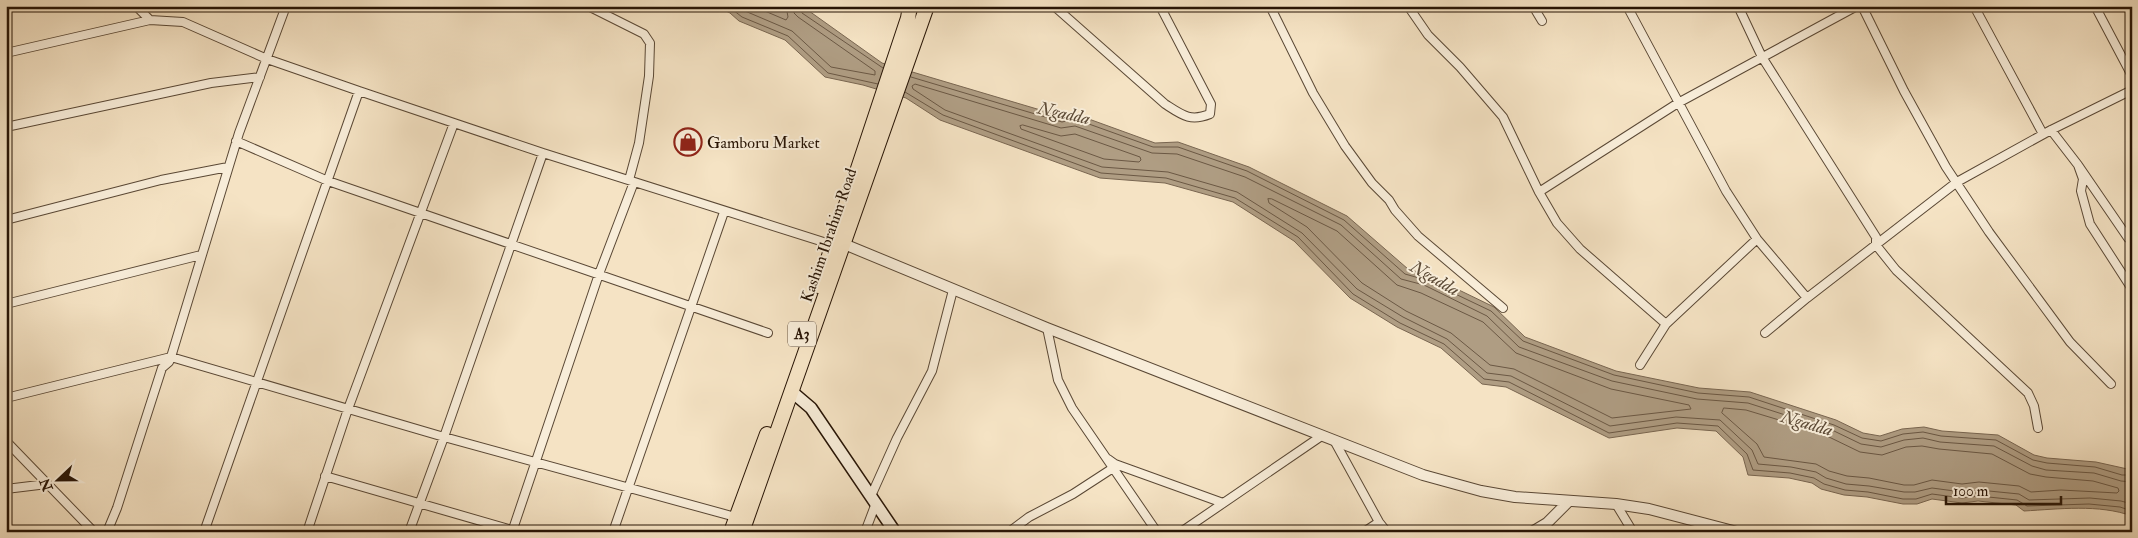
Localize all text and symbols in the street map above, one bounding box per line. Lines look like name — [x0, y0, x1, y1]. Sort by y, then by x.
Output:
water label: Ngadda — [1035, 97, 1092, 130]
shop icon: Gamboru Market — [673, 127, 703, 157]
place label: Gamboru Market — [707, 133, 820, 153]
street label: Kashim Ibrahim Road — [797, 166, 861, 305]
water label: Ngadda — [1405, 255, 1463, 302]
road number: A3 — [788, 322, 816, 346]
water label: Ngadda — [1777, 405, 1835, 442]
north arrow — [32, 456, 82, 506]
scale bar — [1946, 473, 2060, 505]
text: N — [36, 475, 57, 495]
text: 100 m — [1953, 482, 1989, 501]

